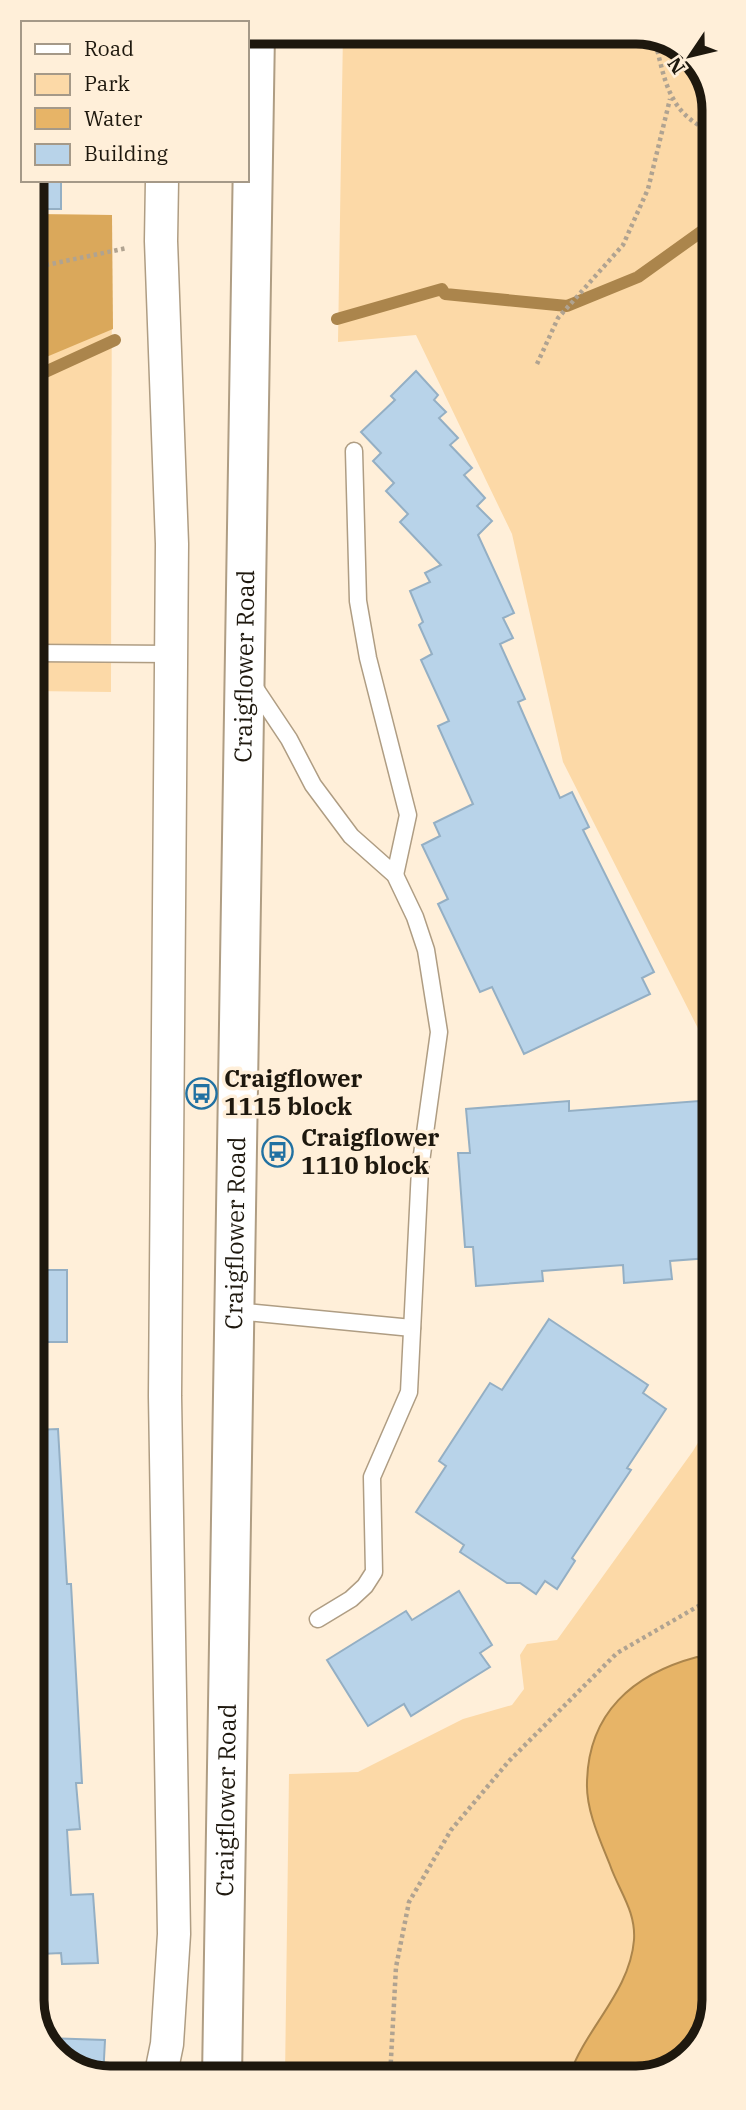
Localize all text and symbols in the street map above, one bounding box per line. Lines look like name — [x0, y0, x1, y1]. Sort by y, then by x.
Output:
legend — [21, 21, 248, 182]
north arrow — [655, 21, 725, 91]
text: Road — [84, 34, 134, 62]
text: N — [662, 53, 690, 79]
text: Park — [84, 69, 131, 97]
text: Water — [84, 104, 143, 132]
text: Building — [84, 139, 169, 167]
street label: Craigflower Road — [226, 569, 261, 763]
place label: Craigflower 1115 block — [224, 1062, 363, 1122]
bus stop icon: Craigflower 1115 block — [184, 1076, 218, 1110]
place label: Craigflower 1110 block — [301, 1121, 440, 1181]
bus stop icon: Craigflower 1110 block — [261, 1135, 295, 1169]
street label: Craigflower Road — [217, 1136, 252, 1330]
street label: Craigflower Road — [208, 1703, 243, 1897]

